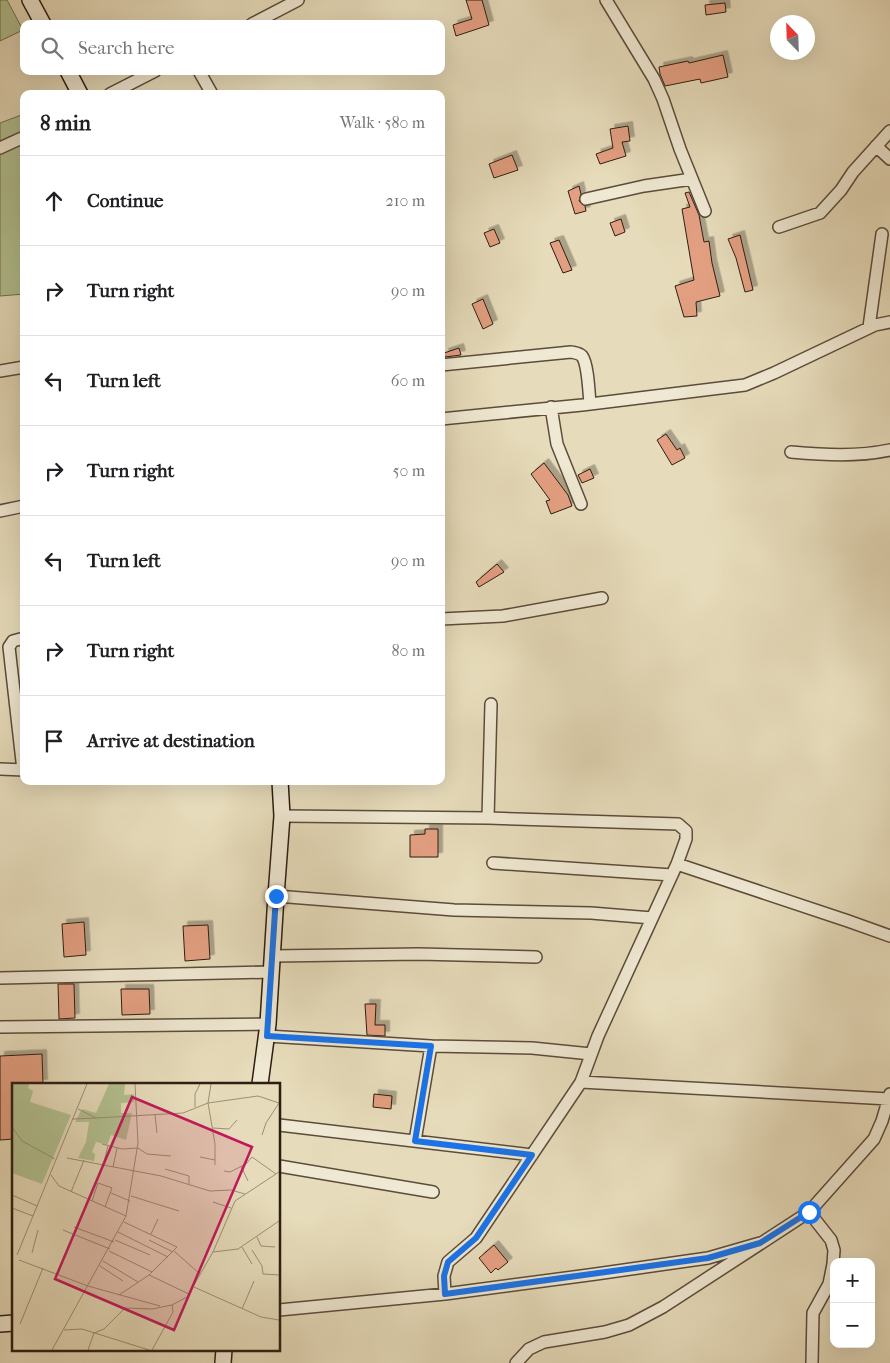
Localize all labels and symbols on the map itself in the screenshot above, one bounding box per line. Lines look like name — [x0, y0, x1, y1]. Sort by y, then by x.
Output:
north arrow — [770, 15, 815, 60]
route end — [265, 885, 288, 908]
inset map — [12, 1083, 280, 1350]
route start — [798, 1201, 821, 1224]

